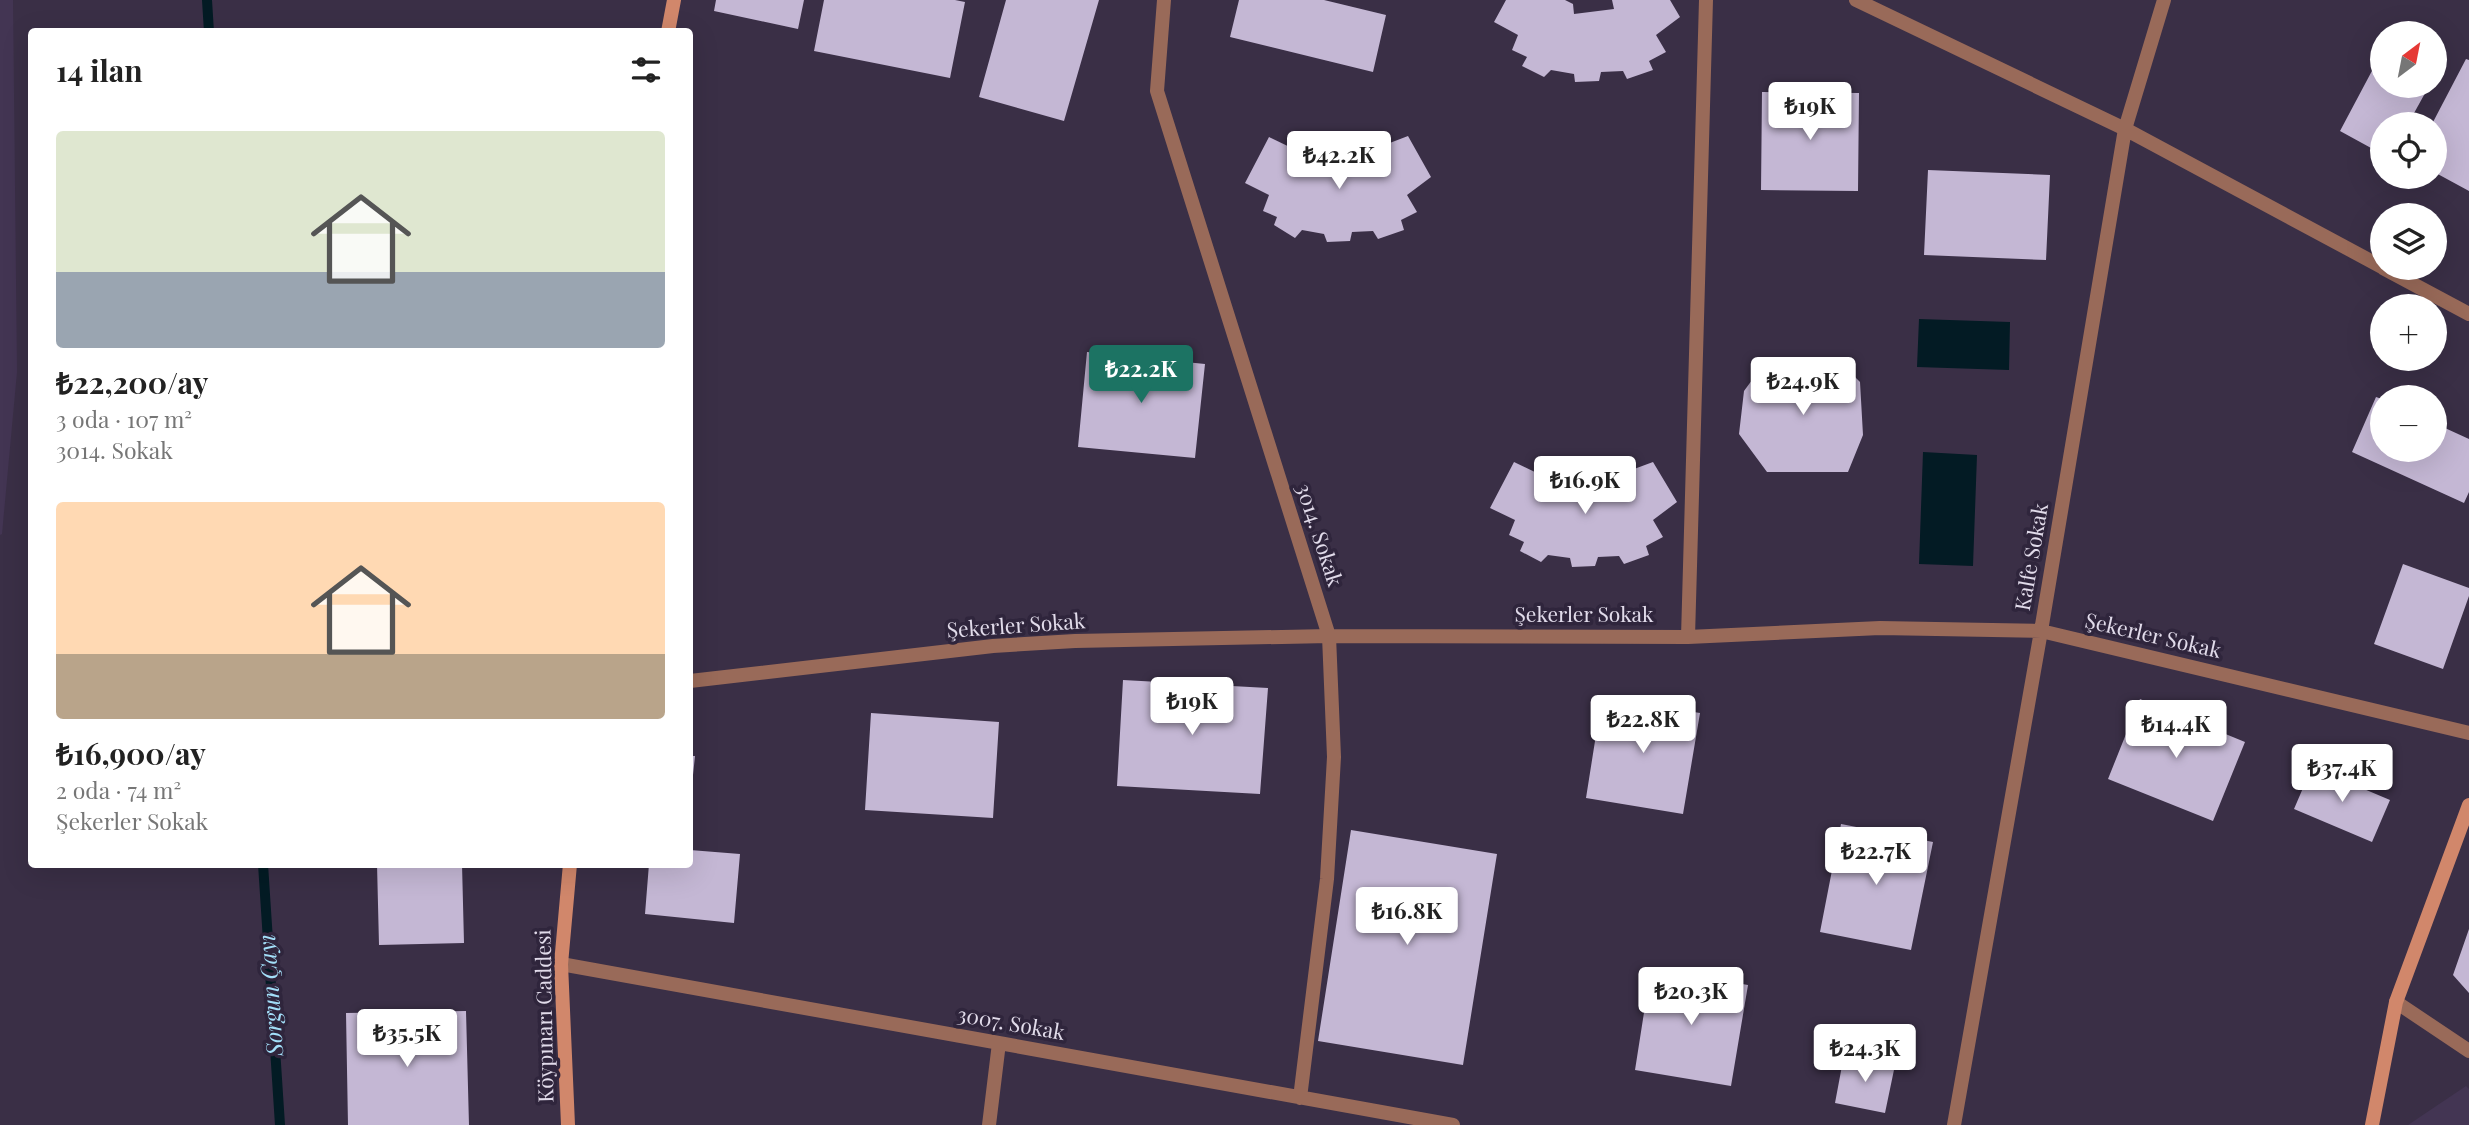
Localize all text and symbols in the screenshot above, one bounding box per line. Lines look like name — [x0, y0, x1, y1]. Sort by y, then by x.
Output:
north arrow — [2370, 21, 2446, 98]
map controls — [2370, 21, 2447, 462]
text: 14 ilan — [56, 50, 143, 90]
icon: filters — [627, 51, 665, 89]
pin: ₺19K — [1769, 82, 1851, 142]
text: ₺19K — [1784, 89, 1836, 120]
button: locate — [2370, 112, 2447, 189]
pin: ₺42.2K — [1282, 132, 1396, 191]
text: ₺42.2K — [1303, 138, 1375, 169]
icon: home — [298, 176, 424, 302]
button: layers — [2370, 203, 2447, 280]
button: + — [2370, 294, 2447, 371]
pin: ₺22.2K — [1084, 346, 1198, 405]
text: ₺22.2K — [1105, 352, 1177, 383]
pin: ₺24.9K — [1746, 358, 1860, 417]
text: ₺22,200/ay — [56, 362, 208, 402]
text: ₺24.9K — [1767, 364, 1839, 395]
button: − — [2370, 385, 2447, 462]
text: 3 oda · 107 m² — [56, 403, 192, 434]
text: 3014. Sokak — [56, 434, 173, 465]
pin: ₺16.9K — [1528, 456, 1642, 516]
text: ₺16.9K — [1550, 463, 1620, 494]
street label: 3014. Sokak — [1291, 479, 1351, 590]
street label: Kalfe Sokak — [2007, 500, 2053, 613]
icon: home — [298, 547, 424, 673]
street label: Şekerler Sokak — [1514, 599, 1654, 627]
street label: Şekerler Sokak — [946, 605, 1087, 643]
street label: Şekerler Sokak — [2083, 605, 2225, 663]
pin: ₺19K — [1151, 678, 1233, 737]
text: ₺19K — [1166, 684, 1218, 715]
pin: ₺22.8K — [1586, 696, 1700, 755]
pin: ₺14.4K — [2119, 700, 2233, 760]
text: ₺22.8K — [1607, 702, 1679, 733]
text: ₺14.4K — [2142, 707, 2210, 738]
text: ₺16,900/ay — [56, 733, 206, 773]
pin: ₺37.4K — [2285, 744, 2399, 804]
text: ₺37.4K — [2308, 751, 2376, 782]
text: 2 oda · 74 m² — [56, 774, 181, 805]
text: Şekerler Sokak — [56, 805, 208, 836]
pin: ₺22.7K — [1819, 828, 1933, 887]
text: ₺22.7K — [1841, 834, 1911, 865]
pin: ₺16.8K — [1350, 888, 1464, 947]
text: ₺16.8K — [1372, 894, 1442, 925]
street label: Köypınarı Caddesi — [527, 929, 559, 1103]
water label: Sorgun Çayı — [250, 933, 289, 1058]
pin: ₺20.3K — [1634, 968, 1748, 1027]
text: ₺20.3K — [1654, 974, 1728, 1005]
street label: 3007. Sokak — [955, 999, 1068, 1045]
pin: ₺35.5K — [350, 1010, 464, 1069]
text: ₺35.5K — [373, 1016, 441, 1047]
pin: ₺24.3K — [1808, 1024, 1922, 1084]
text: ₺24.3K — [1830, 1031, 1900, 1062]

